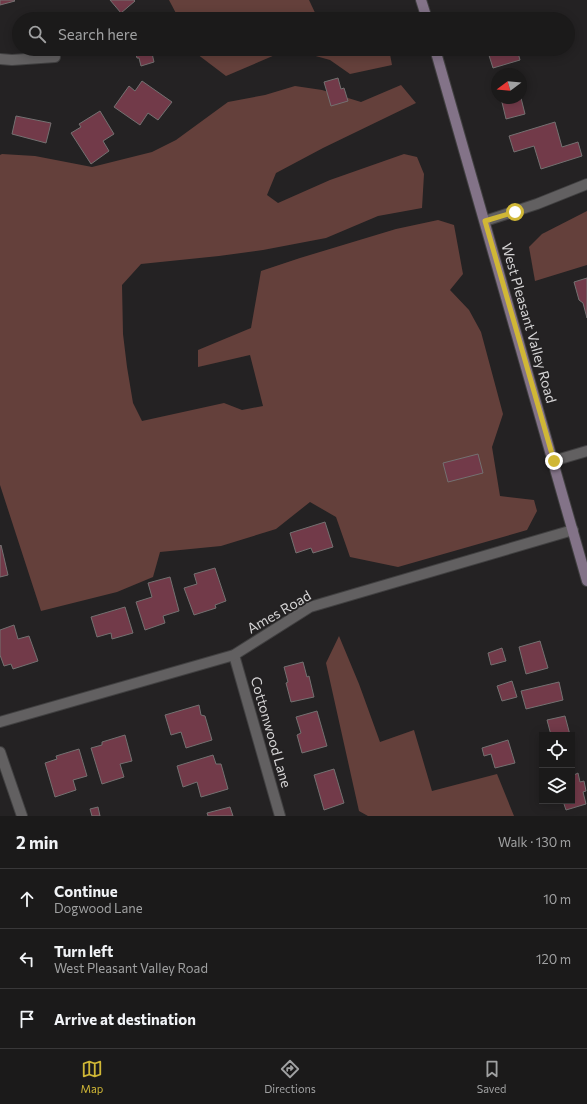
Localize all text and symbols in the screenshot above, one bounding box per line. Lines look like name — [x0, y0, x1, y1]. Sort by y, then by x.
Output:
search box — [12, 12, 575, 56]
icon: search — [26, 23, 48, 45]
text: Search here — [58, 25, 137, 43]
north arrow — [491, 68, 527, 104]
route start — [506, 203, 524, 221]
street label: West Pleasant Valley Road — [498, 241, 560, 405]
route end — [545, 452, 563, 470]
street label: Ames Road — [244, 586, 314, 637]
street label: Cottonwood Lane — [248, 674, 295, 789]
map controls — [539, 732, 575, 804]
button: locate — [539, 732, 575, 768]
button: layers — [539, 768, 575, 804]
text: 2 min — [16, 832, 58, 853]
text: Walk · 130 m — [498, 834, 571, 850]
text: Continue — [54, 882, 118, 900]
icon: ahead — [16, 888, 38, 910]
text: 10 m — [543, 891, 571, 907]
text: Dogwood Lane — [54, 900, 143, 916]
text: Turn left — [54, 942, 113, 960]
icon: left — [16, 948, 38, 970]
text: 120 m — [536, 951, 571, 967]
text: West Pleasant Valley Road — [54, 960, 208, 976]
icon: arrive — [16, 1008, 38, 1030]
text: Arrive at destination — [54, 1010, 196, 1028]
tab: Map — [81, 1058, 103, 1095]
tab: Directions — [264, 1058, 316, 1095]
tab: Saved — [477, 1058, 506, 1095]

